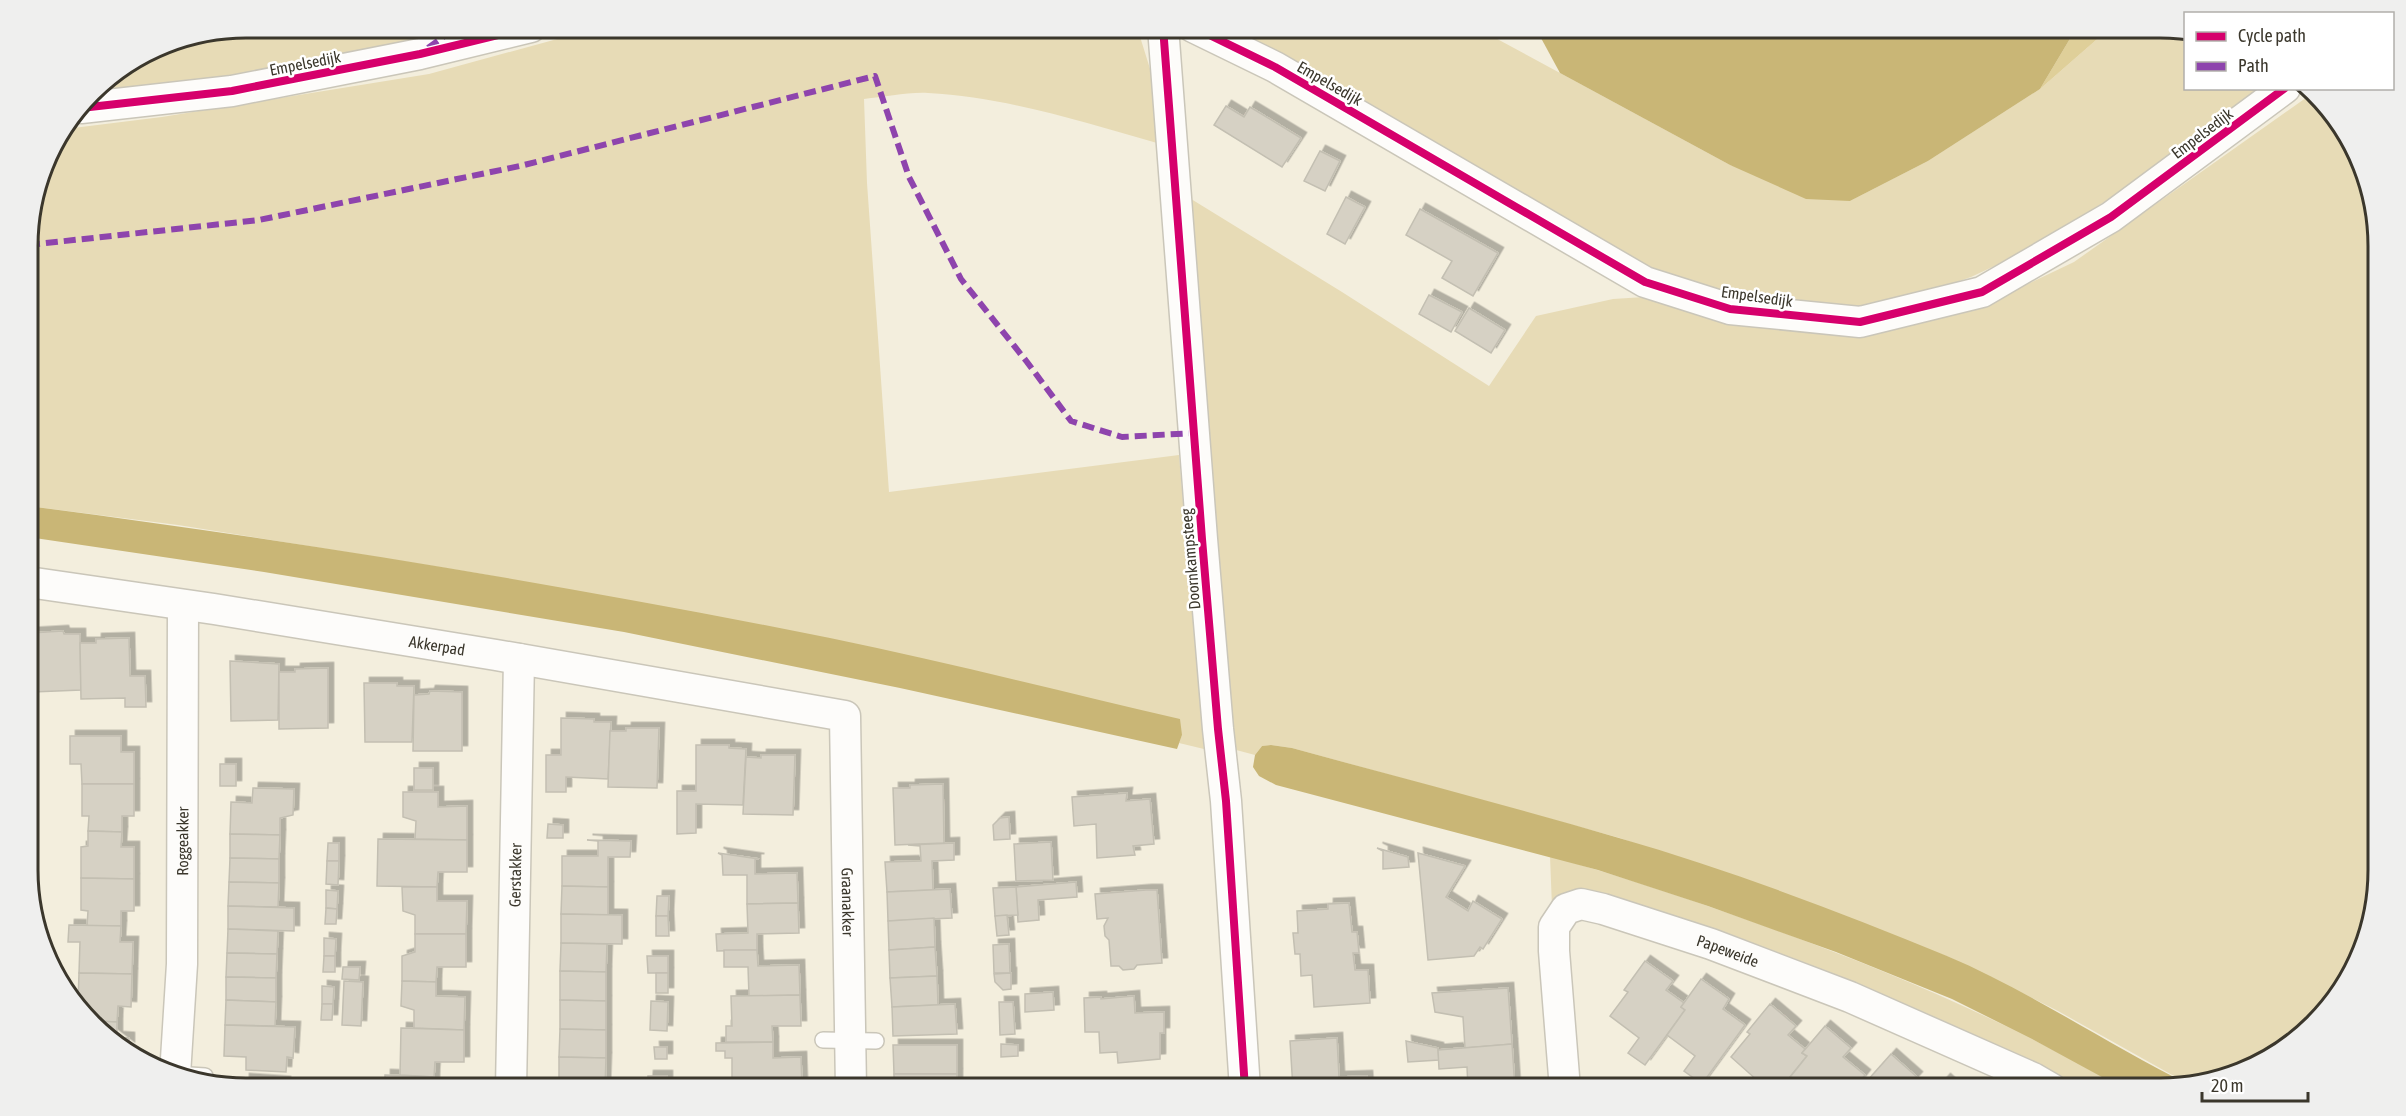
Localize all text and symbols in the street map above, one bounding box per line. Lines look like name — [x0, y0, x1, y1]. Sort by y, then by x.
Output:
legend — [2184, 12, 2394, 90]
text: Cycle path — [2238, 25, 2306, 46]
street label: Empelsedijk — [268, 47, 342, 80]
text: Path — [2238, 55, 2269, 76]
street label: Empelsedijk — [1294, 57, 1366, 110]
street label: Empelsedijk — [2168, 104, 2237, 163]
street label: Empelsedijk — [1720, 282, 1794, 311]
street label: Doornkampsteeg — [1177, 507, 1204, 610]
street label: Akkerpad — [408, 632, 466, 659]
street label: Roggeakker — [173, 806, 192, 876]
street label: Gerstakker — [505, 843, 525, 907]
street label: Graanakker — [838, 867, 858, 937]
street label: Papeweide — [1695, 931, 1761, 970]
scale bar — [2202, 1065, 2308, 1103]
text: 20 m — [2211, 1075, 2243, 1096]

